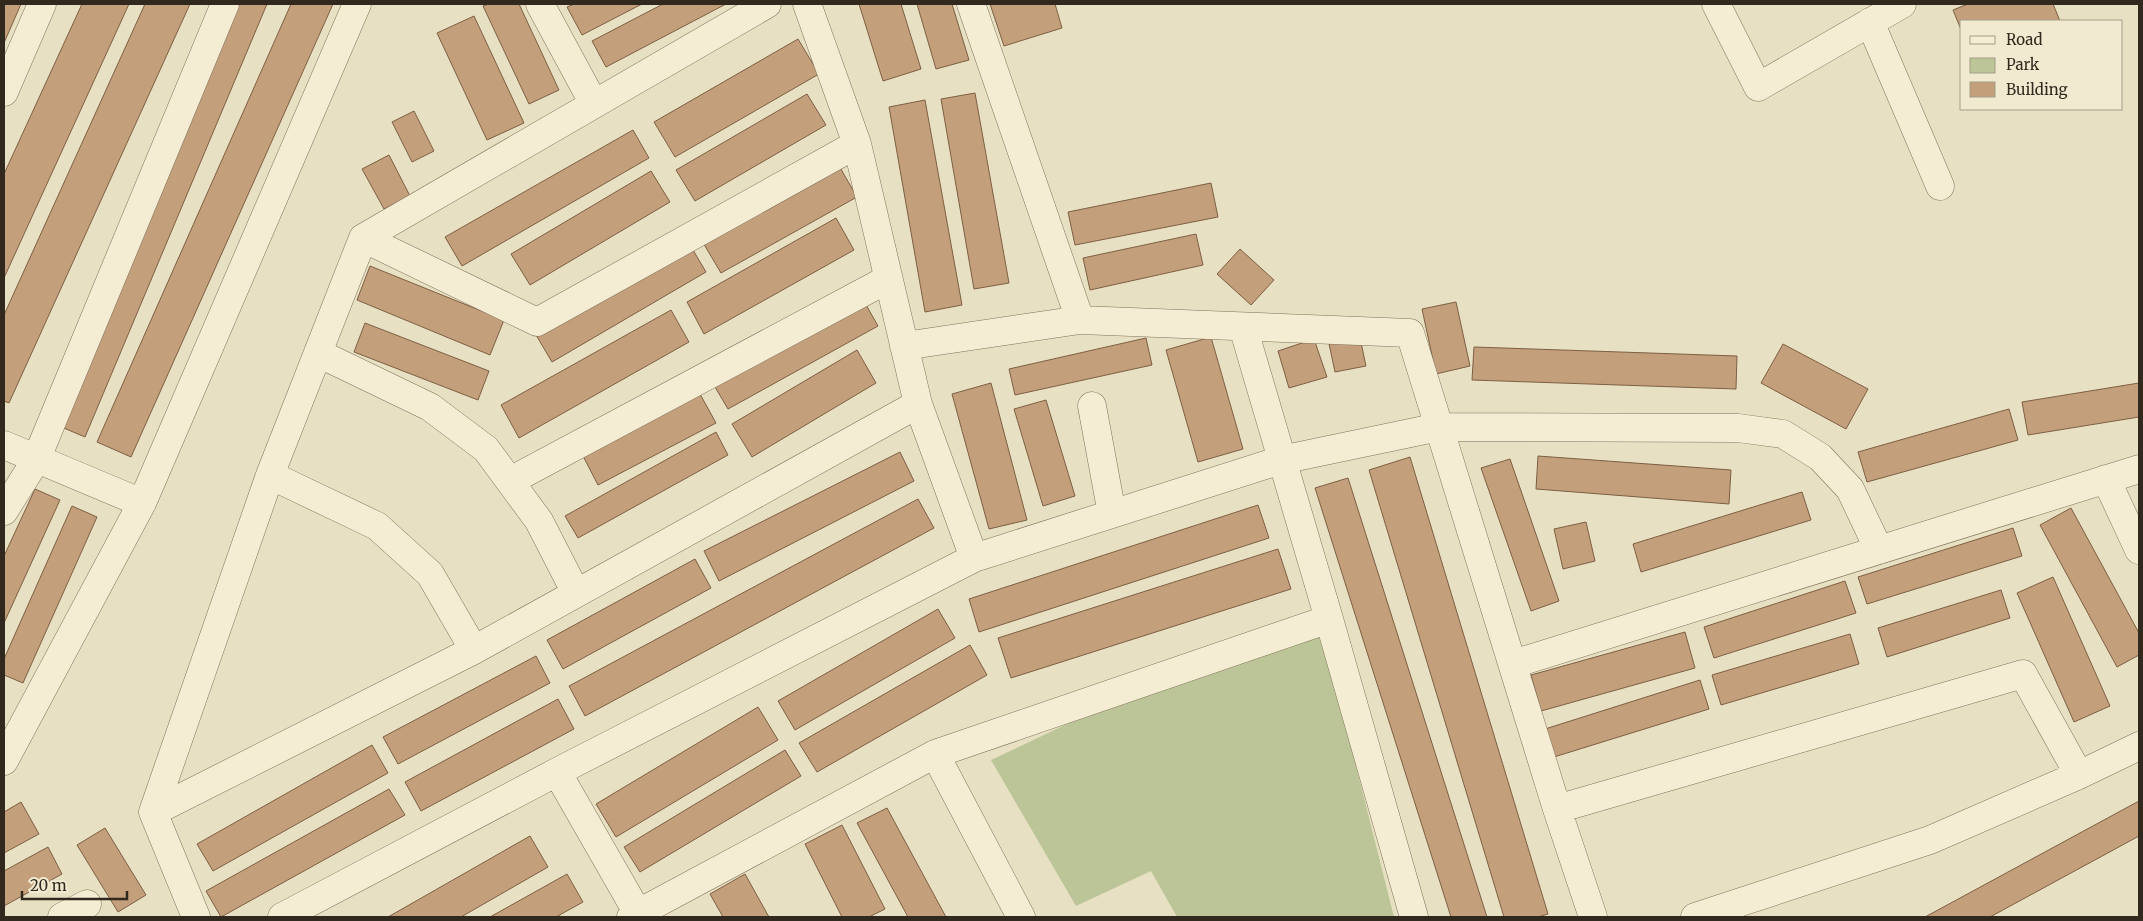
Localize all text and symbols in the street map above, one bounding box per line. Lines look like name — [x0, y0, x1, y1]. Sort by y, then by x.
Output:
legend — [1960, 20, 2123, 110]
text: Road — [2006, 30, 2042, 49]
text: Park — [2006, 55, 2040, 74]
text: Building — [2006, 80, 2068, 99]
scale bar — [22, 868, 128, 900]
text: 20 m — [30, 876, 67, 895]

